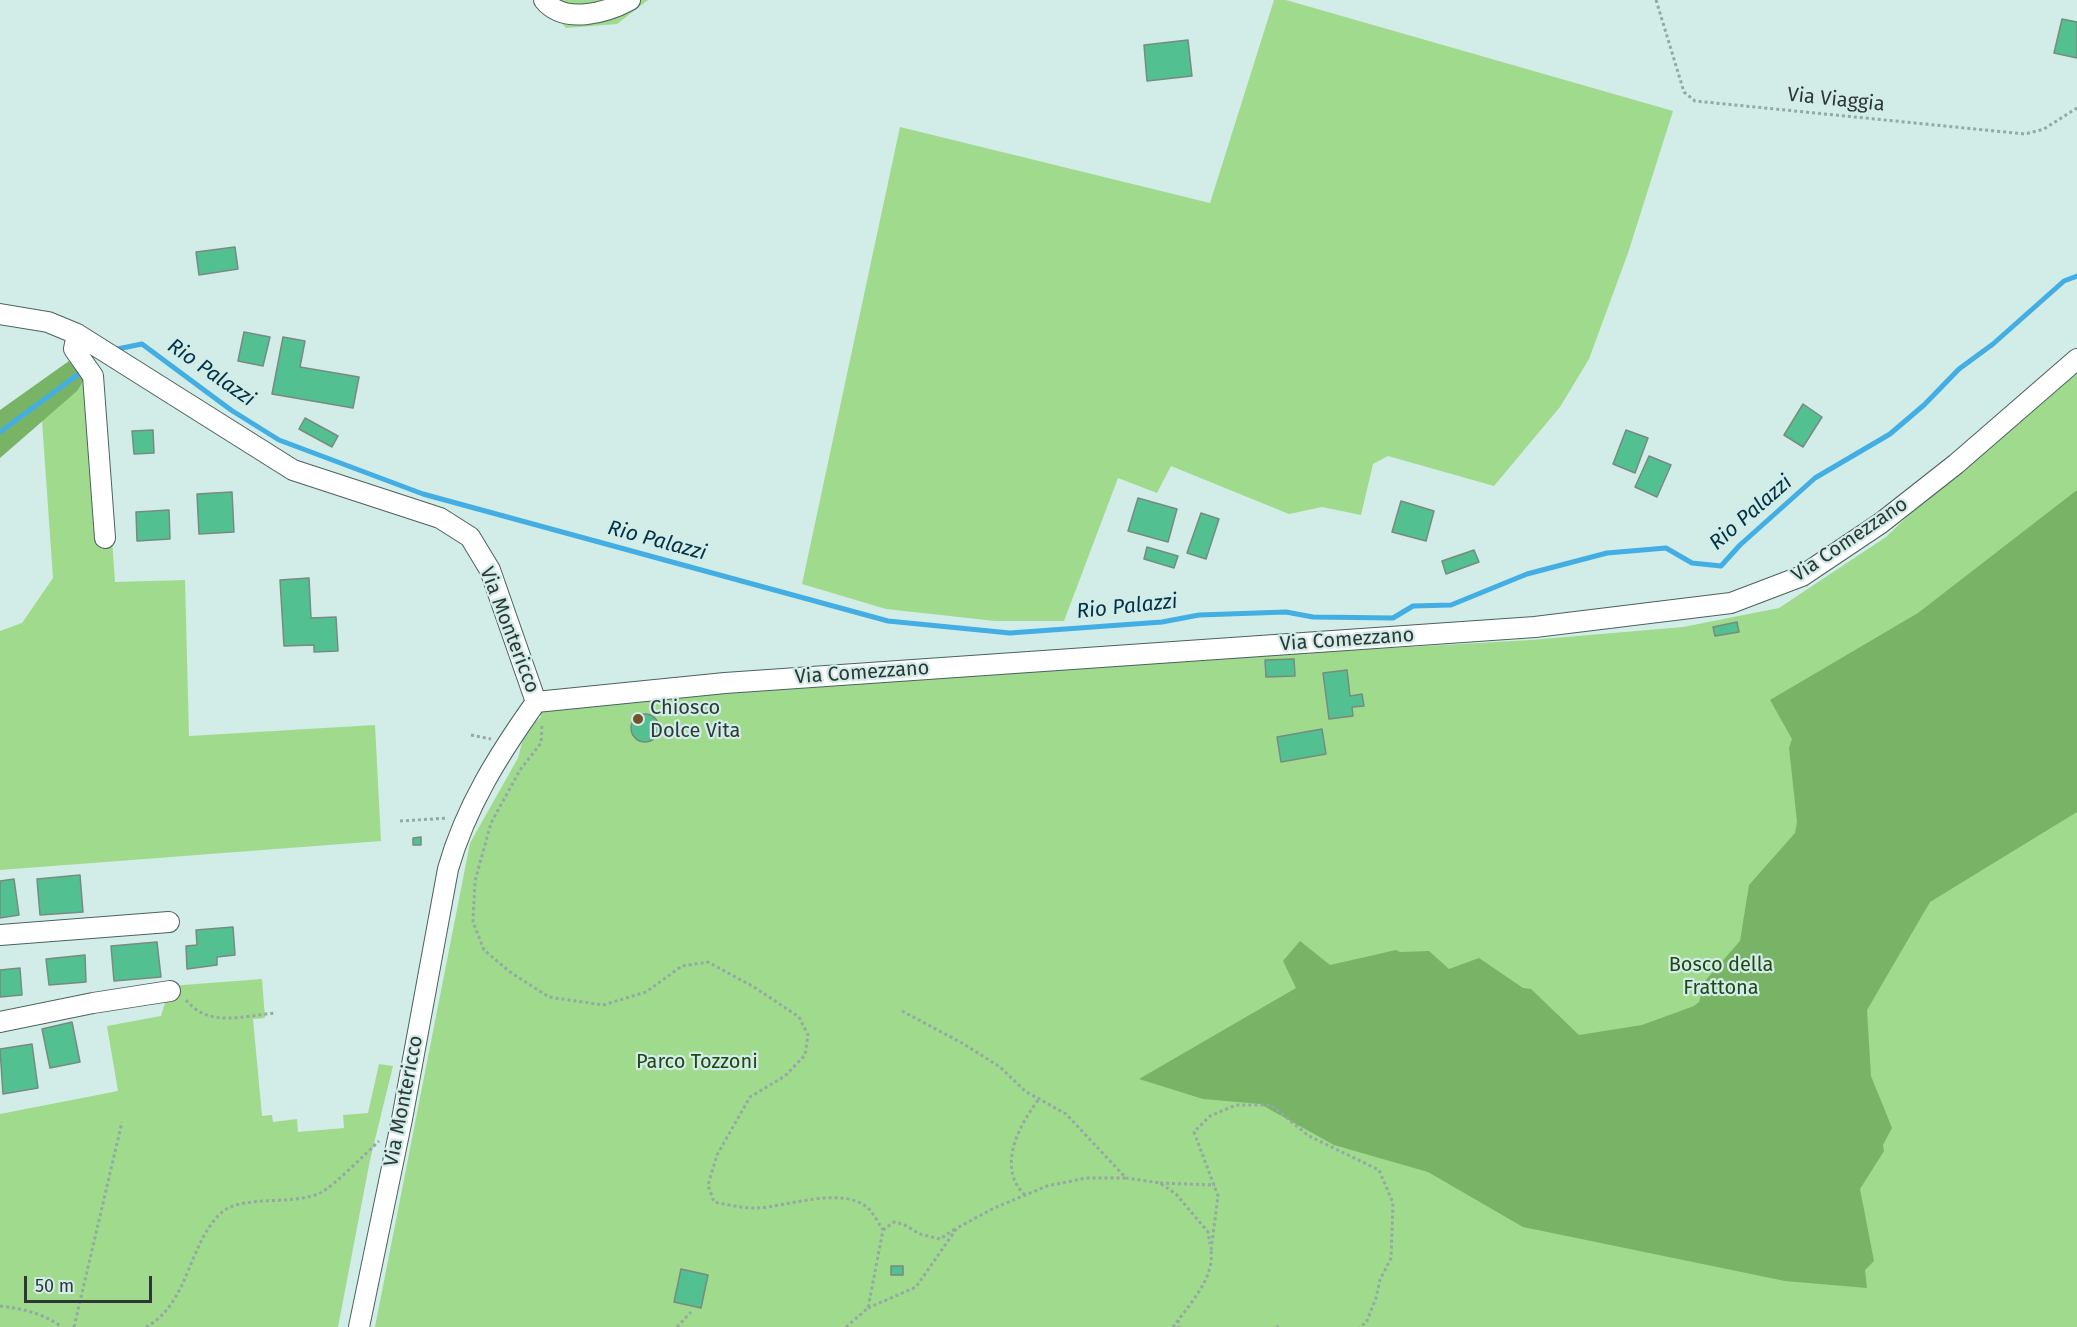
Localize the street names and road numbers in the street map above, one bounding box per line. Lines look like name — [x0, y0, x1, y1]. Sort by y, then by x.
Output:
street label: Via Viaggia — [1786, 83, 1886, 117]
street label: Via Comezzano — [1787, 492, 1913, 588]
street label: Via Montericco — [474, 564, 544, 696]
street label: Via Comezzano — [1279, 623, 1415, 657]
street label: Via Comezzano — [794, 656, 930, 690]
street label: Via Montericco — [380, 1033, 428, 1169]

